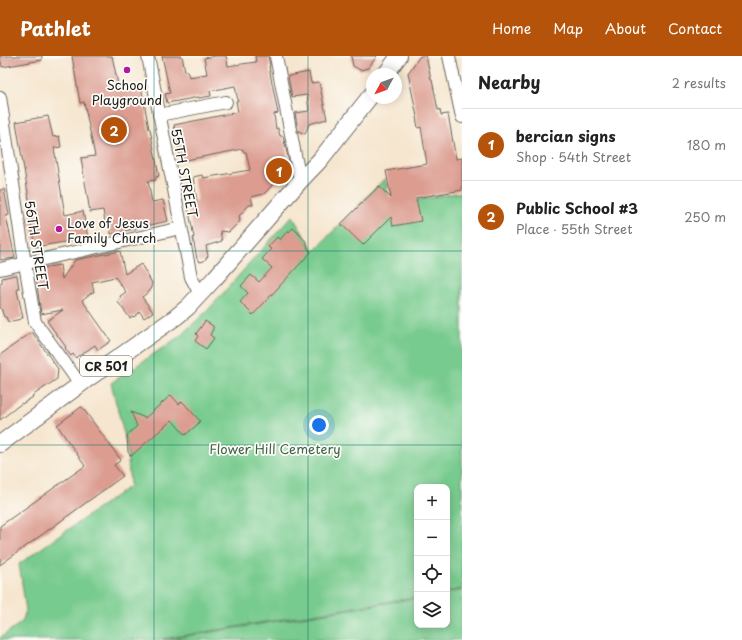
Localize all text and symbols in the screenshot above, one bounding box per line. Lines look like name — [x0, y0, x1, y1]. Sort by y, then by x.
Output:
text: Pathlet — [20, 14, 91, 42]
text: Home — [492, 18, 531, 39]
text: Map — [553, 18, 583, 39]
text: About — [605, 18, 646, 39]
text: Contact — [668, 18, 722, 39]
marker: School Playground — [122, 65, 132, 75]
north arrow — [366, 68, 402, 104]
text: Nearby — [478, 69, 540, 95]
text: 2 results — [672, 73, 726, 92]
place label: School Playground — [92, 75, 162, 109]
pin: 2 — [101, 115, 127, 145]
text: bercian signs — [516, 124, 616, 147]
street label: 55TH STREET — [167, 127, 203, 219]
text: 1 — [488, 135, 494, 154]
text: 180 m — [687, 135, 726, 154]
text: Shop · 54th Street — [516, 147, 631, 166]
pin: 1 — [266, 156, 292, 186]
text: Public School #3 — [516, 196, 638, 219]
street label: 56TH STREET — [21, 199, 53, 291]
text: 2 — [486, 207, 496, 226]
text: 250 m — [684, 207, 726, 226]
place label: Love of Jesus Family Church — [67, 213, 156, 247]
text: Place · 55th Street — [516, 219, 632, 238]
marker: Love of Jesus Family Church — [54, 224, 64, 234]
road number: CR 501 — [80, 356, 132, 376]
your location — [309, 415, 329, 435]
park label: Flower Hill Cemetery — [209, 439, 341, 458]
map controls — [414, 484, 450, 628]
button: + — [414, 484, 450, 520]
button: − — [414, 520, 450, 556]
button: locate — [414, 556, 450, 592]
button: layers — [414, 592, 450, 628]

